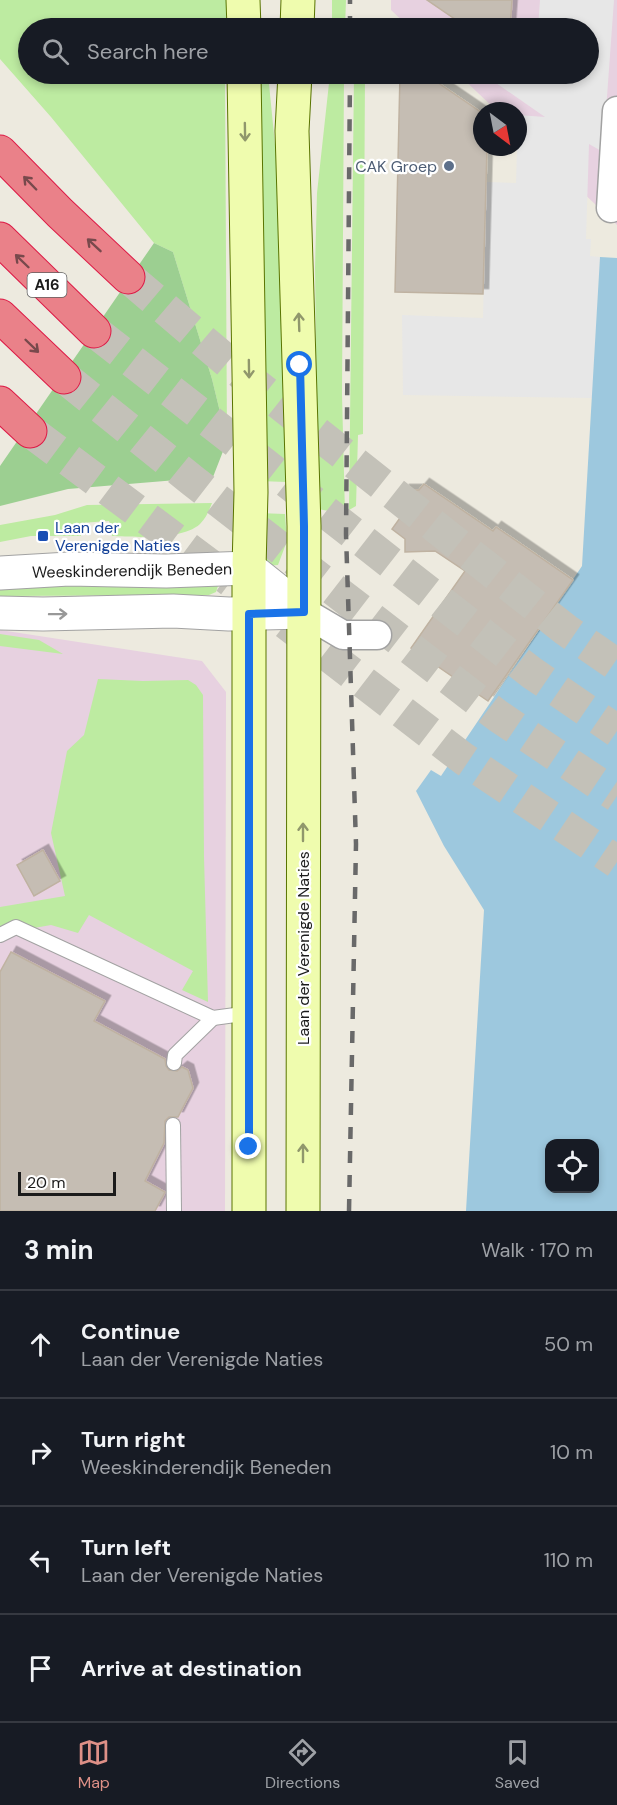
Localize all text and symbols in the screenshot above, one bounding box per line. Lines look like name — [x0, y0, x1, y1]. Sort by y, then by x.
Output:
search box — [18, 18, 599, 84]
icon: search — [39, 35, 72, 68]
text: Search here — [87, 37, 208, 66]
north arrow — [473, 102, 527, 156]
one-way arrow — [239, 121, 251, 141]
place label: CAK Groep — [355, 156, 437, 177]
marker: CAK Groep — [442, 159, 456, 173]
one-way arrow — [23, 175, 37, 190]
one-way arrow — [86, 238, 101, 253]
one-way arrow — [14, 253, 29, 268]
road number: A16 — [28, 273, 66, 297]
one-way arrow — [293, 313, 304, 333]
one-way arrow — [25, 339, 40, 354]
route start — [286, 351, 312, 377]
one-way arrow — [243, 358, 255, 378]
place label: Laan der Verenigde Naties — [55, 517, 180, 556]
marker: Laan der Verenigde Naties — [36, 529, 50, 543]
street label: Weeskinderendijk Beneden — [32, 558, 232, 583]
one-way arrow — [48, 608, 68, 620]
one-way arrow — [297, 822, 309, 842]
street label: Laan der Verenigde Naties — [293, 851, 314, 1045]
route end — [235, 1133, 261, 1159]
map controls — [545, 1139, 599, 1193]
button: locate — [545, 1139, 599, 1193]
one-way arrow — [297, 1143, 309, 1163]
scale bar — [18, 1169, 116, 1196]
text: 20 m — [27, 1172, 66, 1193]
text: 3 min — [24, 1233, 93, 1267]
text: Walk · 170 m — [481, 1237, 593, 1263]
text: Continue — [81, 1317, 180, 1346]
icon: ahead — [24, 1328, 57, 1361]
text: 50 m — [544, 1331, 593, 1357]
text: Laan der Verenigde Naties — [81, 1346, 323, 1372]
text: Turn right — [81, 1425, 186, 1454]
icon: right — [24, 1436, 57, 1469]
text: 10 m — [550, 1439, 593, 1465]
text: Weeskinderendijk Beneden — [81, 1454, 331, 1480]
text: Turn left — [81, 1533, 171, 1562]
icon: left — [24, 1544, 57, 1577]
text: 110 m — [544, 1547, 593, 1573]
text: Laan der Verenigde Naties — [81, 1562, 323, 1588]
icon: arrive — [24, 1652, 57, 1685]
text: Arrive at destination — [81, 1654, 302, 1683]
tab: Map — [77, 1736, 110, 1793]
tab: Directions — [265, 1736, 340, 1793]
tab: Saved — [495, 1736, 540, 1793]

